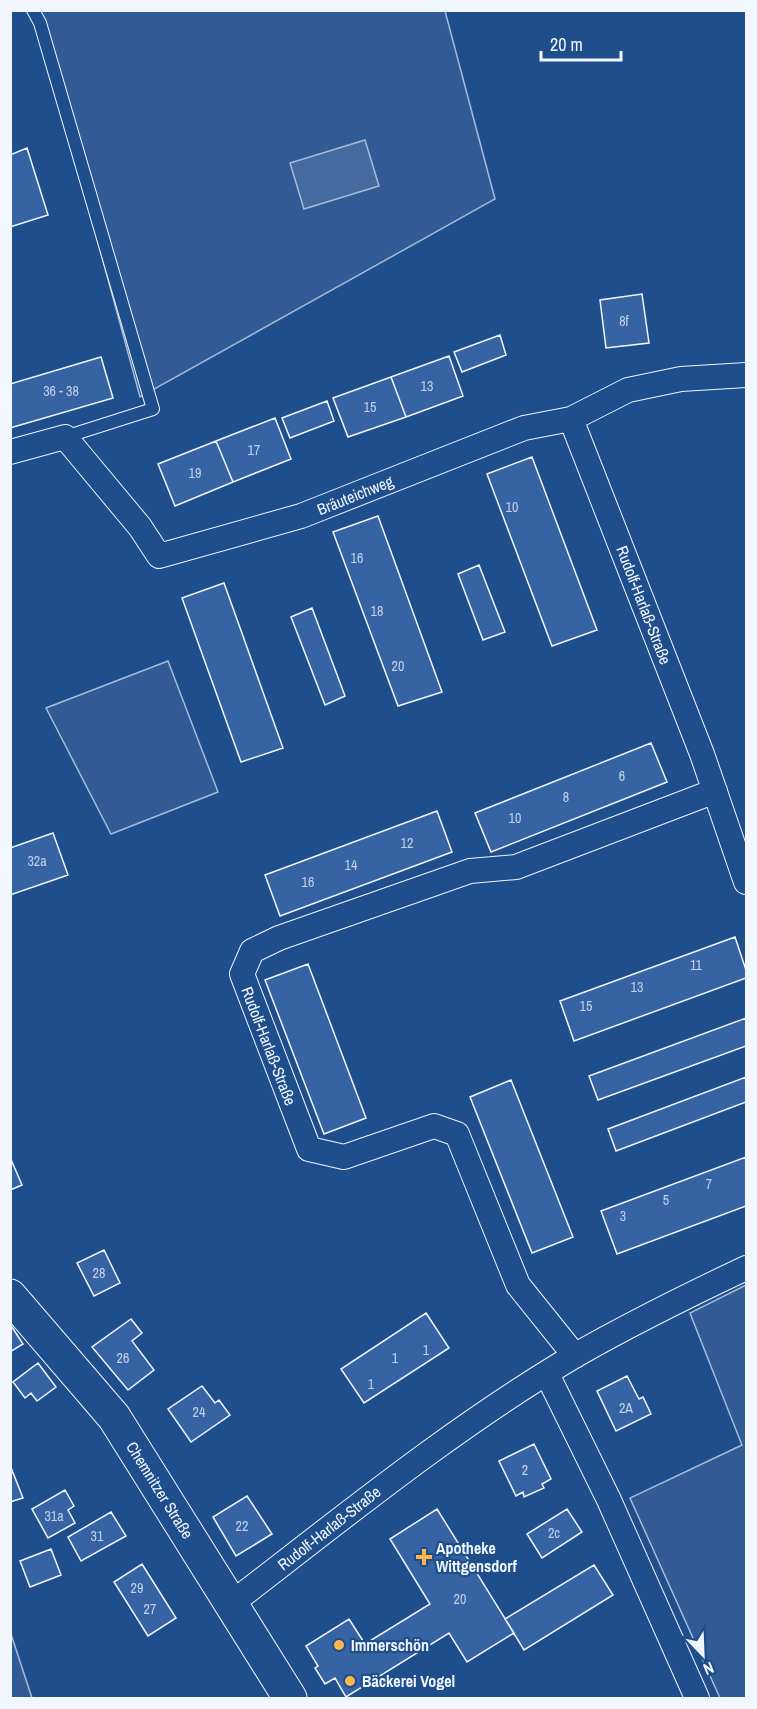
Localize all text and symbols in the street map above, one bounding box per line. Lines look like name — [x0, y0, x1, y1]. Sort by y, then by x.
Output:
scale bar — [541, 24, 620, 62]
text: 20 m — [550, 32, 583, 57]
house number: 8f — [619, 312, 630, 330]
house number: 13 — [421, 377, 433, 395]
house number: 36 - 38 — [43, 382, 79, 400]
house number: 15 — [364, 398, 376, 416]
house number: 17 — [248, 441, 260, 459]
house number: 19 — [189, 464, 201, 482]
street label: Bräuteichweg — [314, 470, 397, 520]
house number: 10 — [506, 498, 518, 516]
street label: Rudolf-Harlaß-Straße — [611, 543, 677, 667]
house number: 16 — [351, 549, 363, 567]
house number: 18 — [371, 602, 383, 620]
house number: 20 — [392, 657, 404, 675]
house number: 6 — [619, 767, 625, 785]
house number: 8 — [563, 788, 569, 806]
house number: 10 — [509, 809, 521, 827]
house number: 12 — [401, 834, 413, 852]
house number: 32a — [27, 852, 47, 870]
house number: 14 — [345, 856, 358, 874]
house number: 16 — [302, 873, 314, 891]
house number: 11 — [690, 956, 703, 974]
house number: 13 — [631, 978, 643, 996]
street label: Rudolf-Harlaß-Straße — [236, 984, 302, 1108]
house number: 15 — [580, 997, 592, 1015]
house number: 7 — [706, 1175, 712, 1193]
house number: 5 — [663, 1191, 669, 1209]
house number: 3 — [620, 1207, 626, 1225]
house number: 28 — [93, 1264, 105, 1282]
house number: 1 — [423, 1341, 430, 1359]
house number: 26 — [117, 1349, 129, 1367]
house number: 1 — [392, 1349, 399, 1367]
house number: 1 — [368, 1375, 375, 1393]
house number: 2A — [619, 1399, 633, 1417]
house number: 24 — [193, 1403, 206, 1421]
street label: Chemnitzer Straße — [121, 1437, 199, 1543]
house number: 2 — [522, 1461, 528, 1479]
street label: Rudolf-Harlaß-Straße — [273, 1481, 385, 1575]
house number: 31a — [44, 1507, 64, 1525]
house number: 22 — [236, 1517, 248, 1535]
house number: 2c — [548, 1524, 560, 1542]
house number: 31 — [91, 1527, 104, 1545]
place label: Apotheke Wittgensdorf — [436, 1537, 517, 1577]
marker: Apotheke Wittgensdorf — [417, 1550, 431, 1564]
house number: 29 — [131, 1579, 143, 1597]
house number: 20 — [454, 1590, 466, 1608]
house number: 27 — [144, 1600, 156, 1618]
north arrow — [673, 1625, 733, 1685]
place label: Immerschön — [351, 1634, 429, 1656]
marker: Immerschön — [332, 1638, 346, 1652]
text: N — [700, 1657, 718, 1681]
place label: Bäckerei Vogel — [362, 1670, 455, 1692]
marker: Bäckerei Vogel — [343, 1674, 357, 1688]

